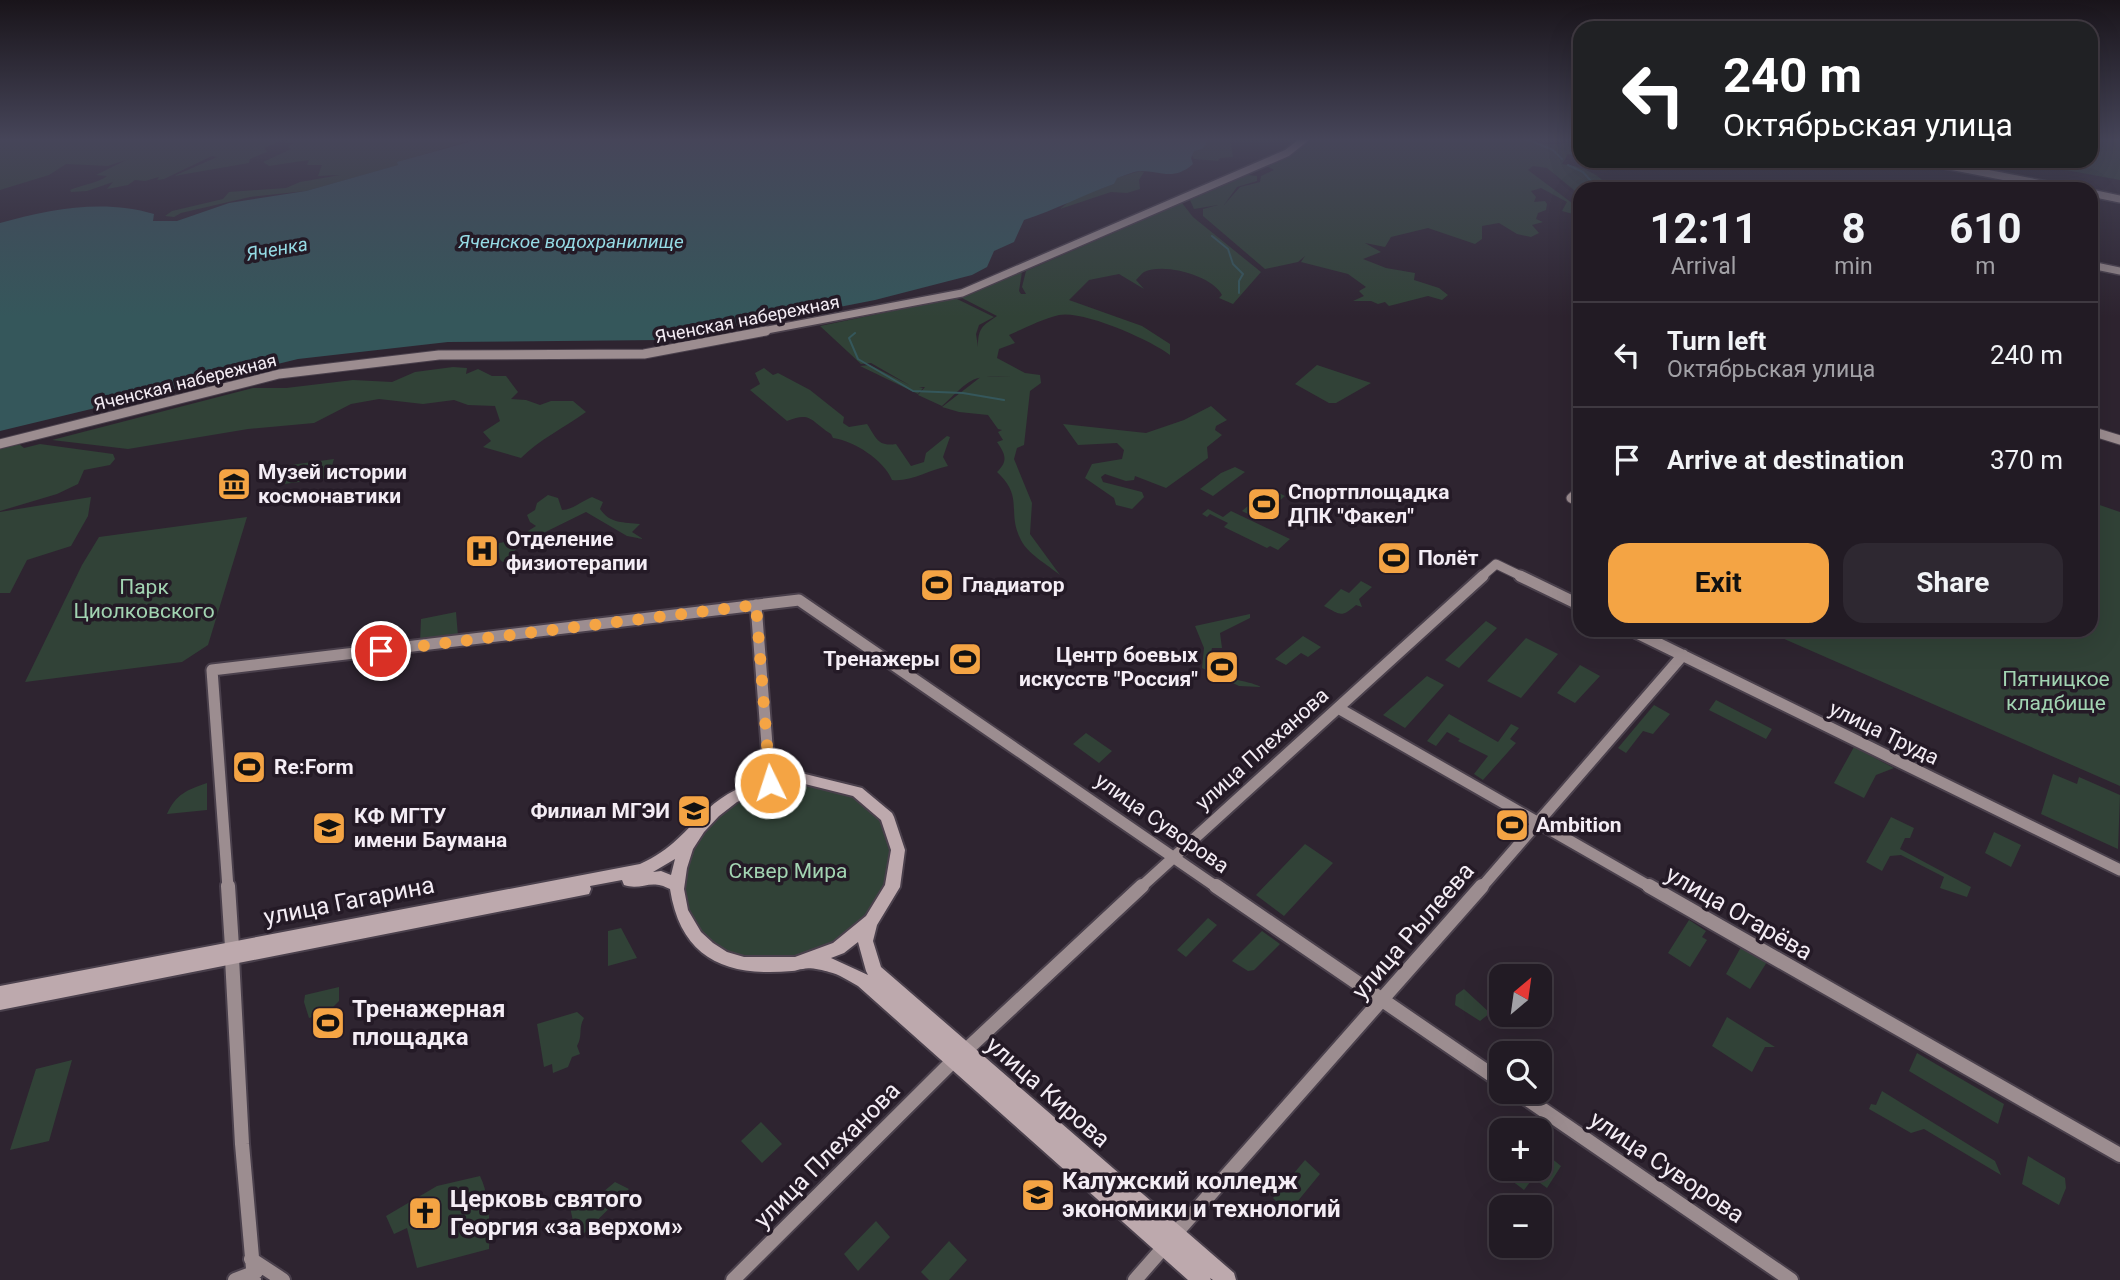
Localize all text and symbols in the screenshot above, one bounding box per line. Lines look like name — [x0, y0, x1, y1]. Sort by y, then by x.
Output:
text: 240 m — [1723, 47, 1862, 104]
icon: left — [1608, 49, 1699, 140]
text: Октябрьская улица — [1723, 106, 2013, 144]
text: 12:11 — [1650, 204, 1758, 253]
text: 8 — [1841, 204, 1866, 253]
text: 610 — [1949, 204, 2022, 253]
water label: Яченское водохранилище — [457, 230, 684, 253]
water label: Яченка — [243, 232, 310, 266]
text: Arrival — [1671, 253, 1736, 280]
text: min — [1834, 253, 1873, 280]
text: m — [1975, 253, 1995, 280]
street label: Яченская набережная — [653, 291, 841, 347]
text: Turn left — [1667, 326, 1766, 356]
icon: left — [1608, 336, 1646, 374]
text: 240 m — [1990, 340, 2063, 370]
street label: Яченская набережная — [91, 349, 279, 415]
text: Октябрьская улица — [1667, 356, 1875, 383]
icon: arrive — [1608, 441, 1646, 479]
text: Arrive at destination — [1667, 445, 1904, 475]
text: 370 m — [1990, 445, 2063, 475]
place label: Музей истории космонавтики — [258, 460, 407, 508]
museum icon: Музей истории космонавтики — [215, 465, 253, 503]
place label: Спортплощадка ДПК "Факел" — [1288, 480, 1449, 528]
sports icon: Спортплощадка ДПК "Факел" — [1245, 485, 1283, 523]
place label: Отделение физиотерапии — [506, 527, 648, 575]
hospital icon: Отделение физиотерапии — [463, 532, 501, 570]
sports icon: Полёт — [1375, 539, 1413, 577]
button: Exit — [1608, 543, 1829, 623]
button: Share — [1843, 543, 2063, 623]
place label: Полёт — [1418, 546, 1479, 570]
sports icon: Гладиатор — [918, 566, 956, 604]
place label: Гладиатор — [962, 573, 1065, 597]
park label: Парк Циолковского — [73, 575, 215, 623]
pin — [351, 621, 411, 681]
icon: arrive — [362, 632, 400, 670]
sports icon: Тренажеры — [946, 640, 984, 678]
place label: Центр боевых искусств "Россия" — [1019, 643, 1198, 691]
place label: Тренажеры — [823, 647, 940, 671]
sports icon: Центр боевых искусств "Россия" — [1203, 648, 1241, 686]
park label: Пятницкое кладбище — [2002, 667, 2110, 715]
street label: улица Плеханова — [1191, 683, 1333, 815]
street label: улица Труда — [1825, 696, 1943, 770]
position arrow — [733, 746, 807, 820]
sports icon: Re:Form — [230, 748, 268, 786]
place label: Re:Form — [274, 755, 354, 779]
street label: улица Суворова — [1091, 768, 1233, 878]
school or university icon: Филиал МГЭИ — [675, 792, 713, 830]
place label: Филиал МГЭИ — [530, 799, 670, 823]
place label: КФ МГТУ имени Баумана — [354, 804, 507, 852]
sports icon: Ambition — [1493, 806, 1531, 844]
school or university icon: КФ МГТУ имени Баумана — [310, 809, 348, 847]
place label: Ambition — [1536, 813, 1622, 837]
street label: улица Рылеева — [1346, 857, 1480, 1005]
park label: Сквер Мира — [729, 859, 847, 883]
street label: улица Огарёва — [1661, 860, 1817, 966]
street label: улица Гагарина — [261, 871, 437, 931]
north arrow — [1489, 964, 1552, 1027]
map controls — [1489, 964, 1552, 1258]
place label: Тренажерная площадка — [352, 995, 505, 1051]
sports icon: Тренажерная площадка — [309, 1004, 347, 1042]
street label: улица Кирова — [980, 1031, 1116, 1153]
button: search — [1489, 1041, 1552, 1104]
street label: улица Плеханова — [748, 1076, 906, 1234]
street label: улица Суворова — [1584, 1105, 1750, 1229]
button: + — [1489, 1118, 1552, 1181]
place label: Калужский колледж экономики и технологий — [1062, 1167, 1341, 1223]
school or university icon: Калужский колледж экономики и технологий — [1019, 1176, 1057, 1214]
place label: Церковь святого Георгия «за верхом» — [450, 1185, 683, 1241]
church icon: Церковь святого Георгия «за верхом» — [406, 1194, 444, 1232]
button: − — [1489, 1195, 1552, 1258]

